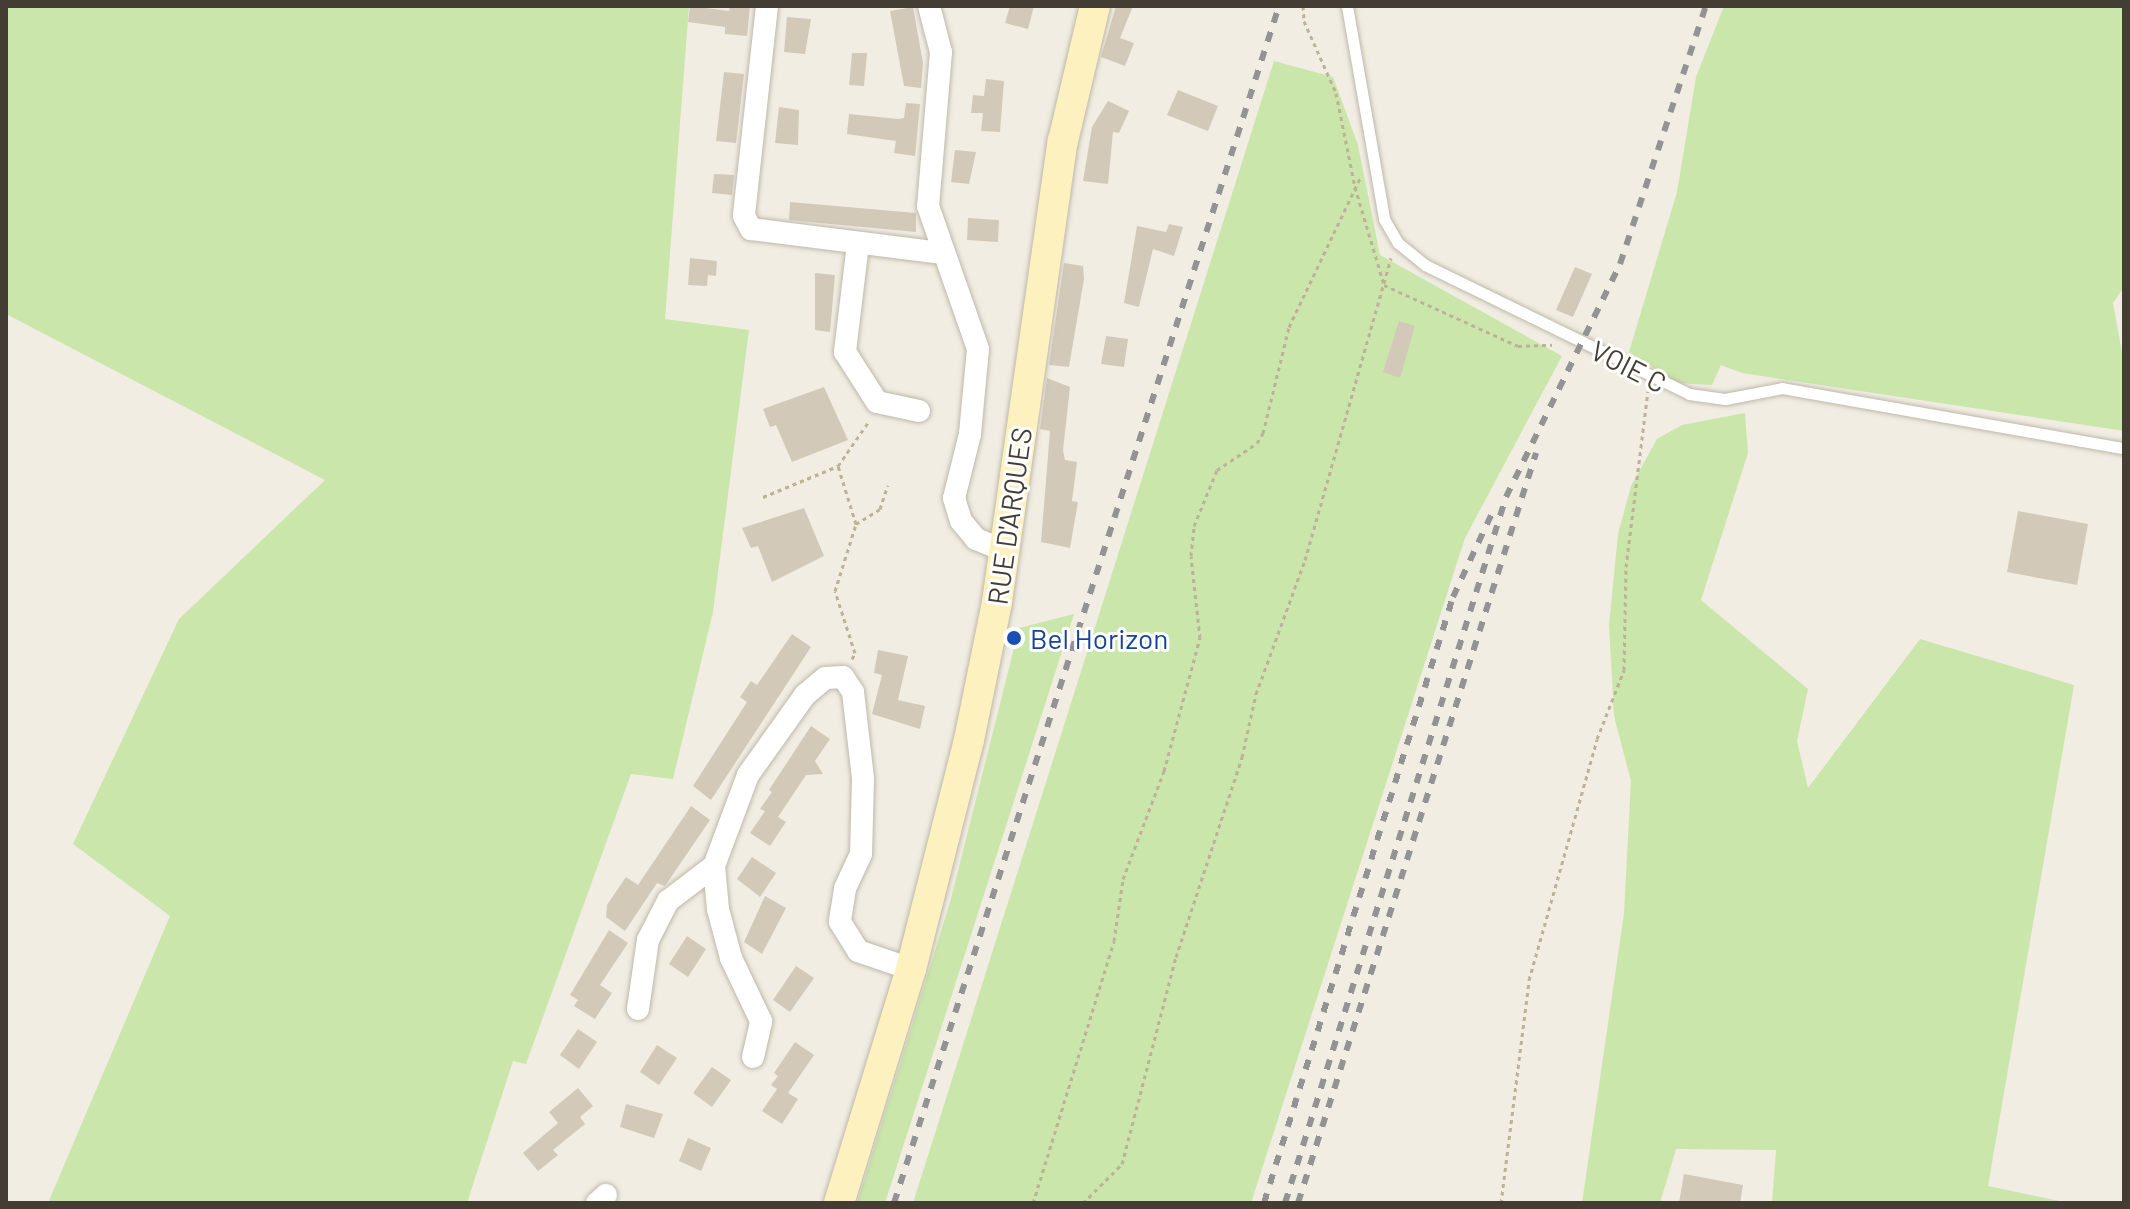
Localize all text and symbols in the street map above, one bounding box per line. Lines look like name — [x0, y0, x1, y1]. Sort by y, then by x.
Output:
street label: VOIE C — [1586, 333, 1672, 399]
street label: RUE D'ARQUES — [980, 425, 1038, 607]
place label: Bel Horizon — [1030, 621, 1168, 655]
marker: Bel Horizon — [1005, 629, 1023, 647]

